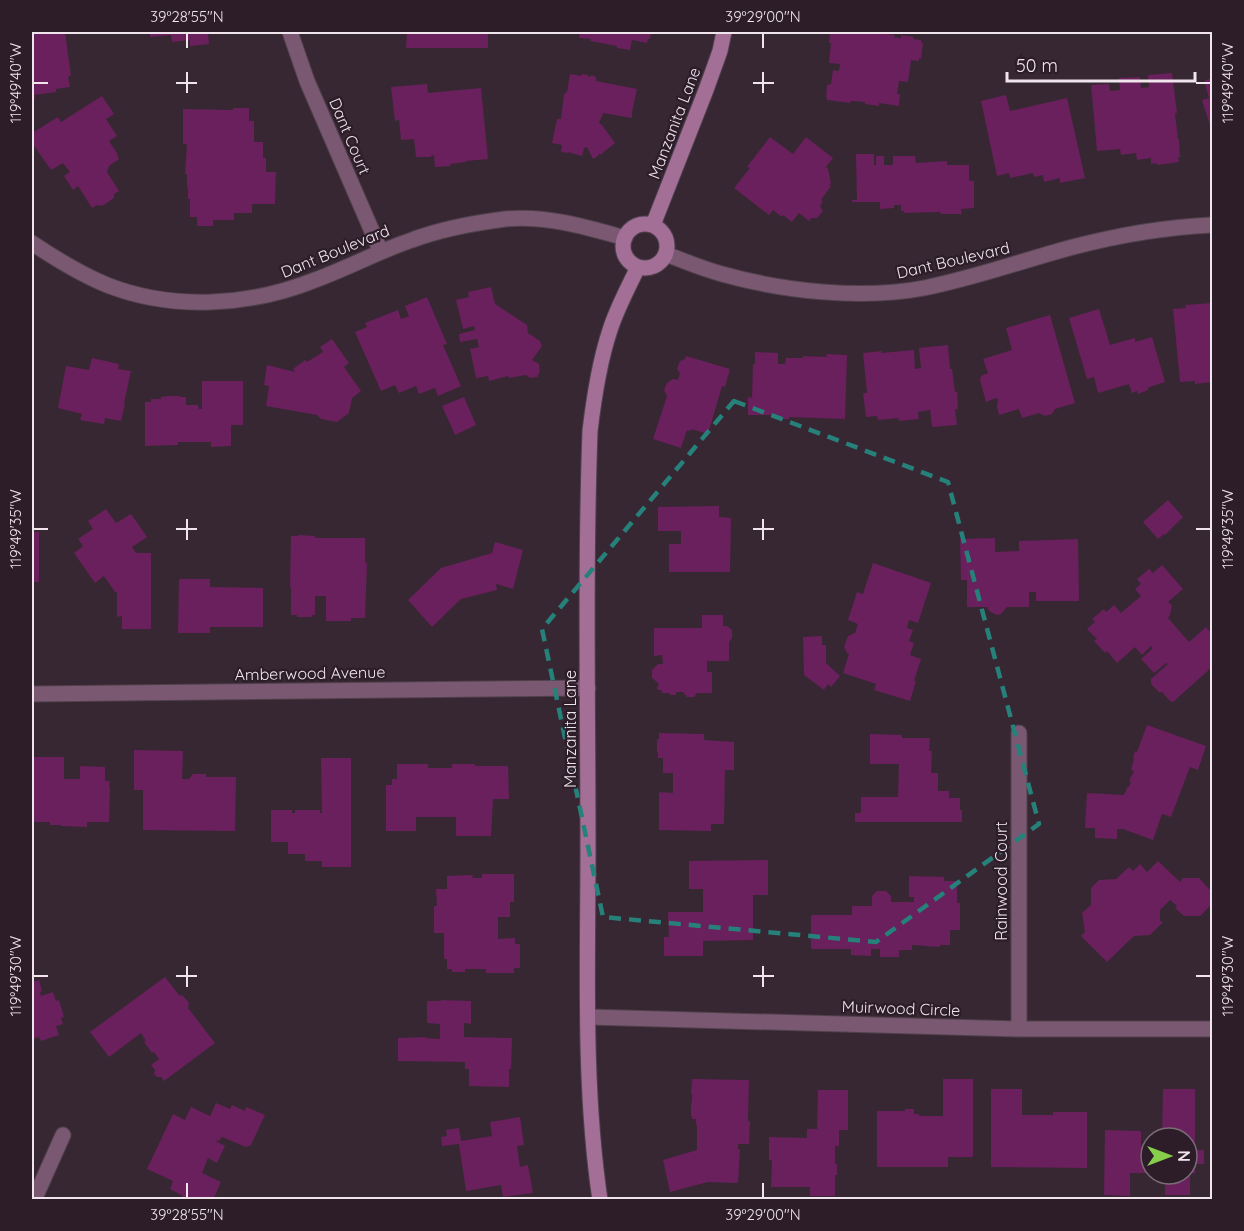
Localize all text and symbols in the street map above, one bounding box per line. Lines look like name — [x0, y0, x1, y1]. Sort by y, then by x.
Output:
text: 39°28'55"N — [150, 7, 224, 26]
text: 39°29'00"N — [725, 7, 801, 26]
text: 119°49'40"W — [6, 42, 25, 123]
text: 119°49'40"W — [1218, 42, 1237, 123]
scale bar — [1007, 45, 1194, 83]
text: 50 m — [1016, 54, 1058, 77]
street label: Manzanita Lane — [643, 64, 705, 182]
street label: Dant Court — [325, 95, 375, 177]
street label: Dant Boulevard — [278, 220, 392, 282]
street label: Dant Boulevard — [894, 237, 1012, 283]
text: 119°49'35"W — [6, 489, 25, 569]
text: 119°49'35"W — [1218, 489, 1237, 569]
street label: Amberwood Avenue — [234, 662, 386, 684]
street label: Manzanita Lane — [560, 670, 580, 788]
street label: Rainwood Court — [991, 821, 1011, 941]
text: 119°49'30"W — [6, 935, 25, 1016]
text: 119°49'30"W — [1218, 935, 1237, 1016]
street label: Muirwood Circle — [841, 996, 961, 1020]
north arrow — [1139, 1126, 1199, 1186]
text: N — [1174, 1150, 1194, 1162]
text: 39°28'55"N — [150, 1205, 224, 1224]
text: 39°29'00"N — [725, 1205, 801, 1224]

